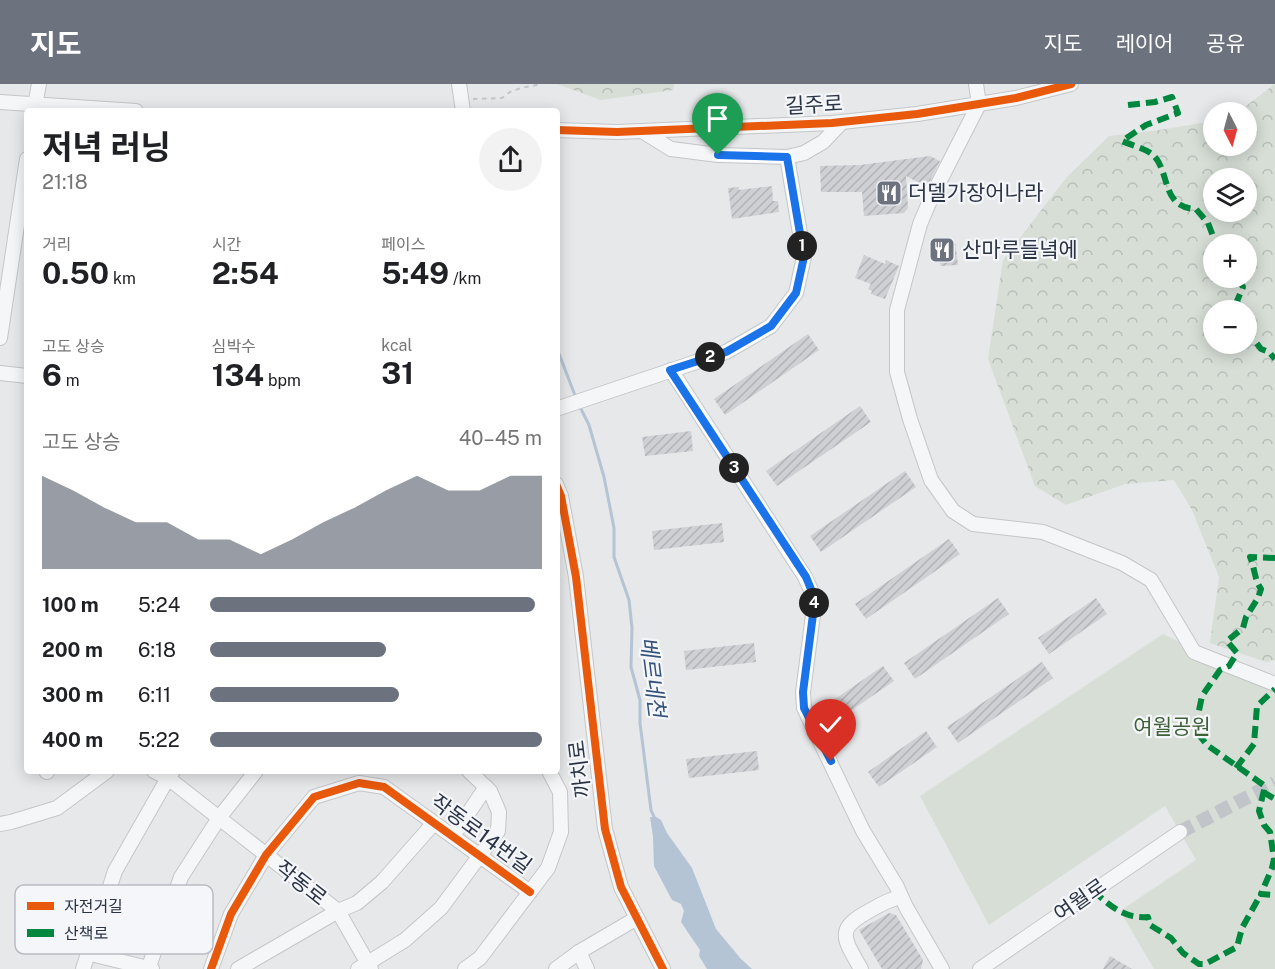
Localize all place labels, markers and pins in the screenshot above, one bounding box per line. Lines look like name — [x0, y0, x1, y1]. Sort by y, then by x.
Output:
pin — [692, 93, 743, 155]
restaurant icon: 더델가장어나라 — [874, 178, 904, 208]
place label: 더델가장어나라 — [908, 180, 1043, 205]
pin: 1 — [787, 231, 817, 261]
restaurant icon: 산마루들녘에 — [927, 235, 957, 265]
place label: 산마루들녘에 — [962, 237, 1078, 262]
pin: 2 — [695, 342, 725, 372]
pin: 3 — [719, 453, 749, 483]
pin: 4 — [799, 588, 829, 618]
pin — [805, 699, 856, 761]

